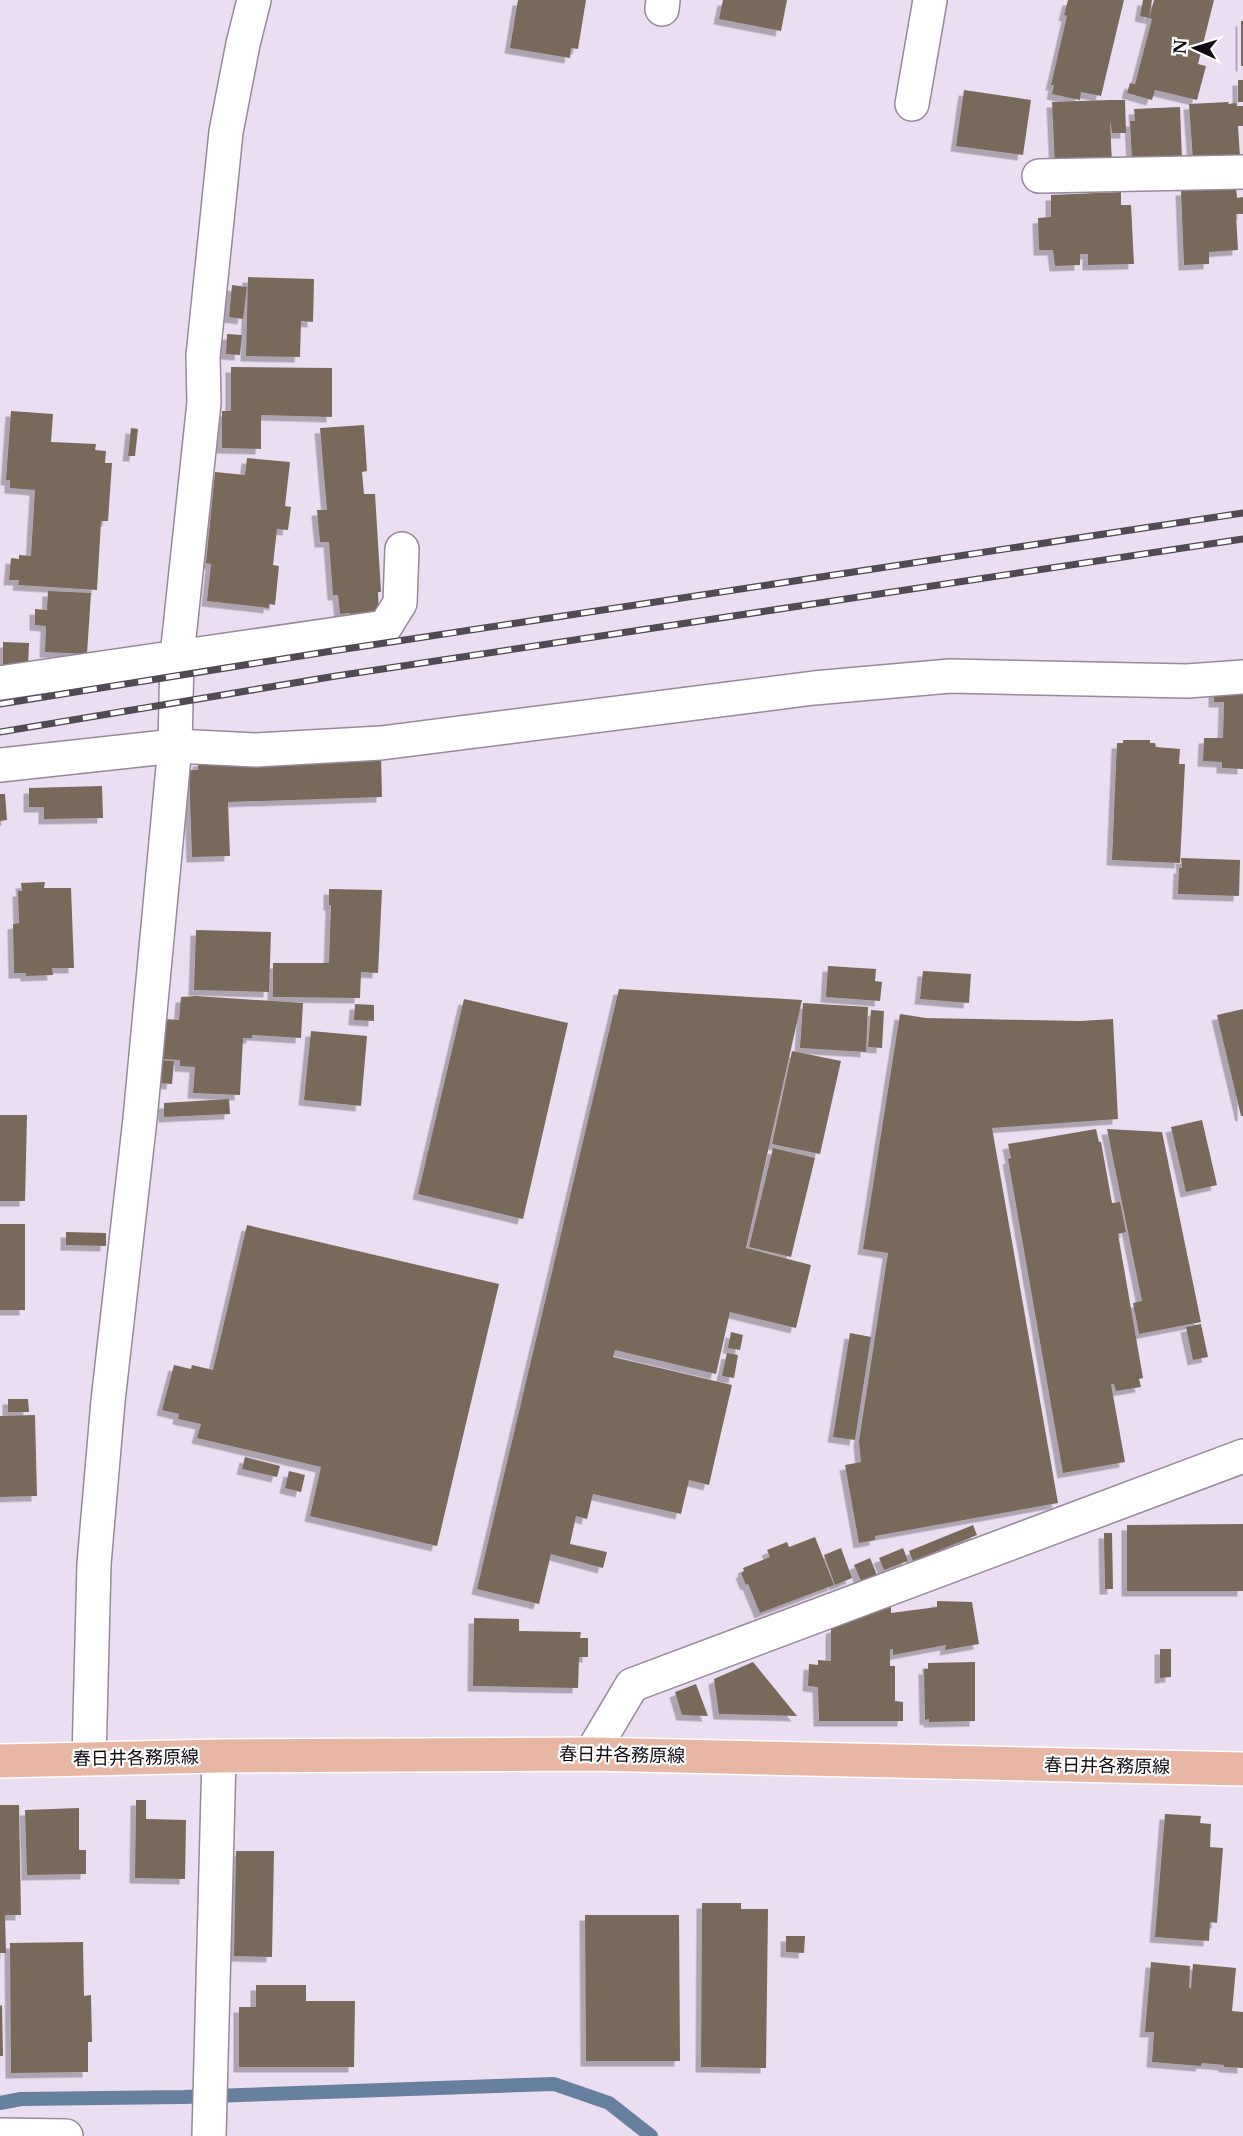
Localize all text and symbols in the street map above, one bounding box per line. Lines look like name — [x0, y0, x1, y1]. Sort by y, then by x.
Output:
north arrow — [1165, 18, 1225, 78]
text: N — [1170, 39, 1191, 55]
street label: 春日井各務原線 — [559, 1743, 685, 1767]
street label: 春日井各務原線 — [73, 1746, 199, 1770]
street label: 春日井各務原線 — [1044, 1754, 1170, 1778]

